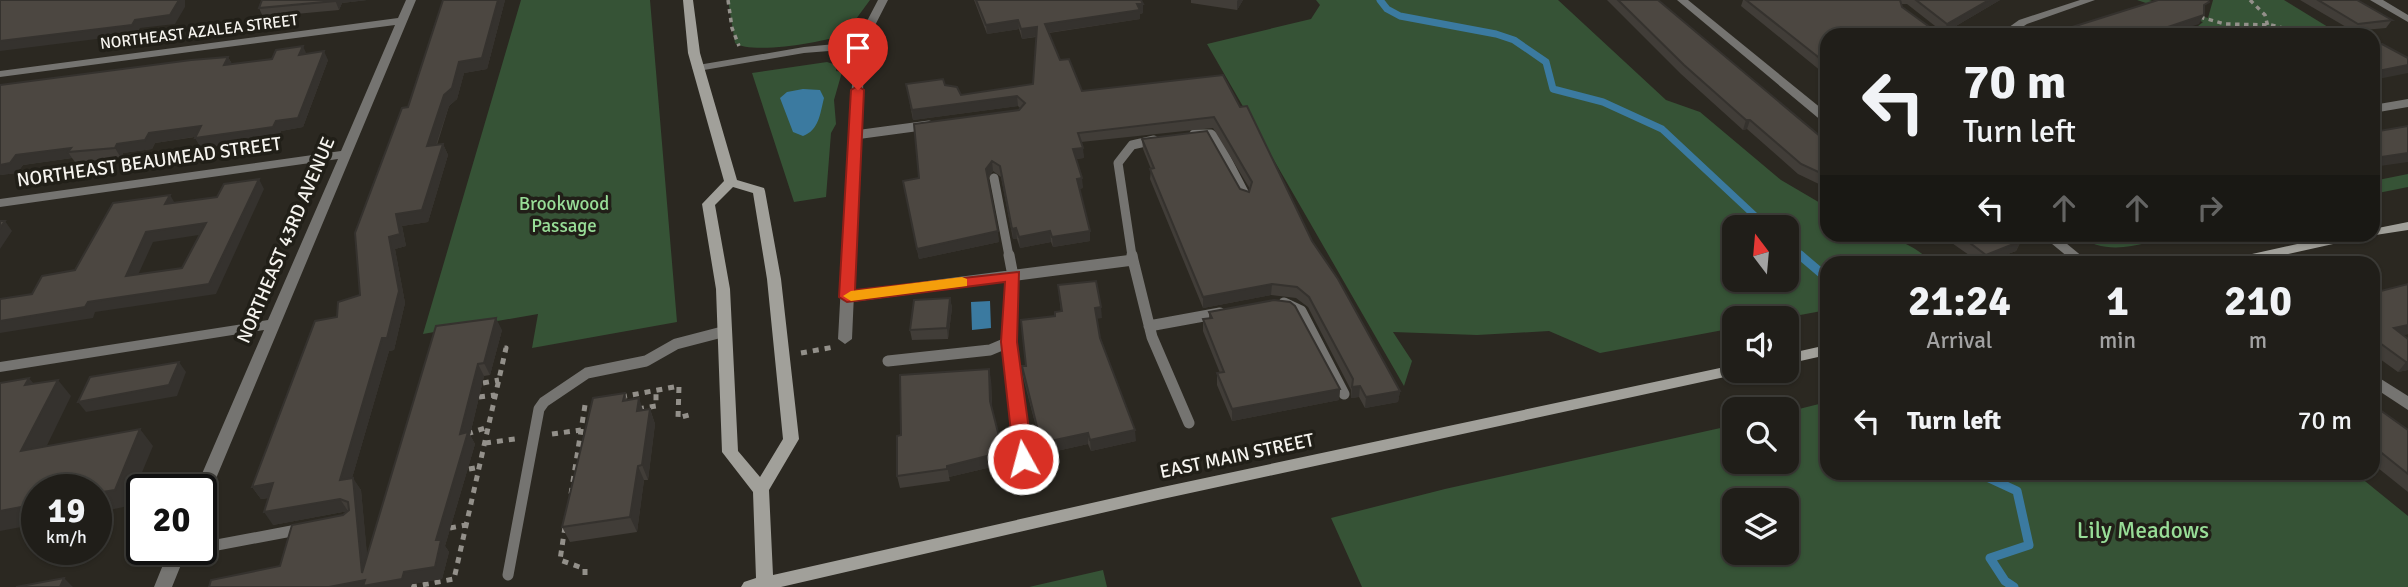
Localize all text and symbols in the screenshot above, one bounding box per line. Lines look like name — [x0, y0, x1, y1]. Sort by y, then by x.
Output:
street label: NORTHEAST AZALEA STREET — [99, 10, 299, 54]
pin — [828, 18, 888, 90]
icon: arrive — [839, 29, 877, 67]
text: 70 m — [1963, 52, 2066, 112]
icon: left — [1848, 56, 1939, 147]
text: Turn left — [1963, 112, 2076, 151]
street label: NORTHEAST BEAUMEAD STREET — [15, 131, 283, 192]
street label: NORTHEAST 43RD AVENUE — [232, 133, 340, 347]
icon: left — [1972, 189, 2010, 227]
icon: ahead — [2045, 189, 2083, 227]
icon: ahead — [2118, 189, 2156, 227]
icon: right — [2191, 189, 2229, 227]
park label: Brookwood Passage — [519, 192, 609, 238]
north arrow — [1722, 215, 1799, 292]
map controls — [1722, 215, 1799, 565]
text: 21:24 — [1908, 276, 2011, 327]
text: 1 — [2106, 276, 2129, 327]
text: 210 — [2224, 276, 2292, 327]
button: sound — [1722, 306, 1799, 383]
text: Arrival — [1926, 326, 1993, 355]
text: min — [2099, 326, 2136, 355]
text: m — [2249, 326, 2267, 355]
button: search — [1722, 397, 1799, 474]
icon: left — [1848, 402, 1886, 440]
text: Turn left — [1907, 405, 2001, 437]
text: 70 m — [2297, 405, 2352, 437]
position arrow — [986, 422, 1060, 496]
street label: EAST MAIN STREET — [1158, 428, 1317, 484]
speed limit sign: 20 — [126, 474, 217, 565]
button: layers — [1722, 488, 1799, 565]
text: 19 — [48, 489, 85, 532]
park label: Lily Meadows — [2077, 516, 2209, 545]
text: km/h — [46, 526, 87, 548]

